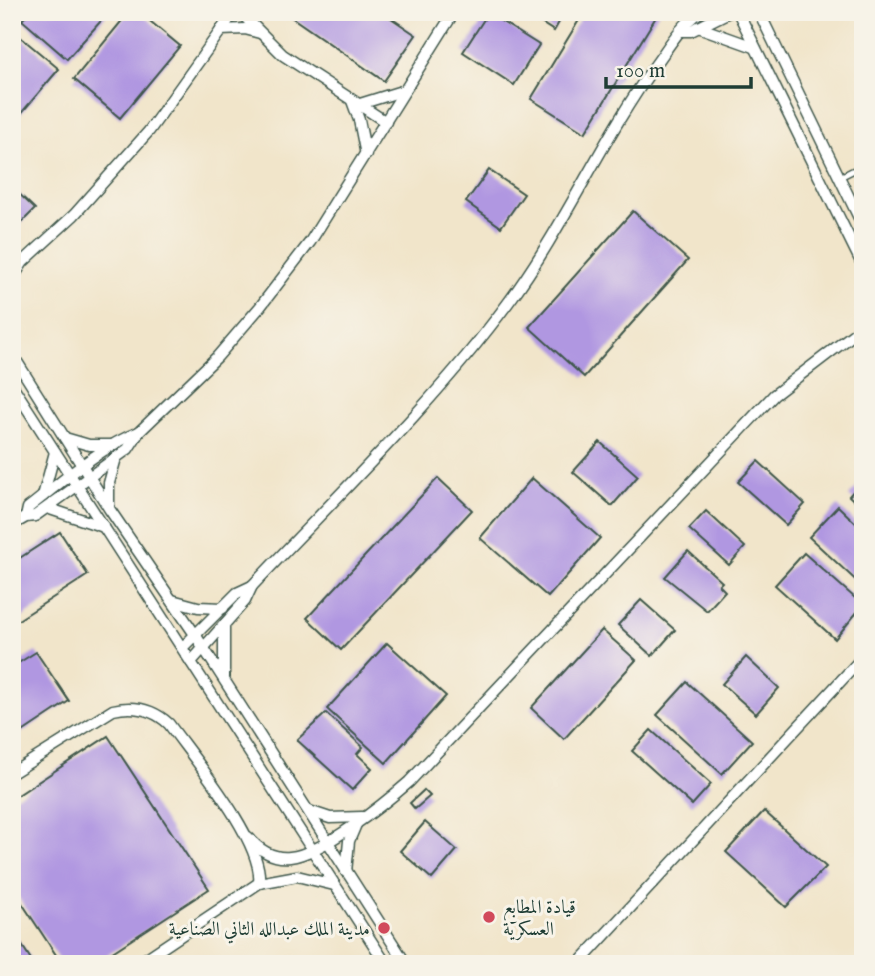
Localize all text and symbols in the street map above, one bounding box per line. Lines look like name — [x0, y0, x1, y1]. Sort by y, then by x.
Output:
scale bar — [606, 46, 751, 90]
text: 100 m — [616, 58, 665, 85]
place label: قيادة المطابع العسكرية — [503, 896, 576, 942]
marker: قيادة المطابع العسكرية — [481, 909, 497, 925]
place label: مدينة الملك عبدالله الثاني الصناعية — [169, 918, 370, 944]
marker: مدينة الملك عبدالله الثاني الصناعية — [376, 920, 392, 936]

